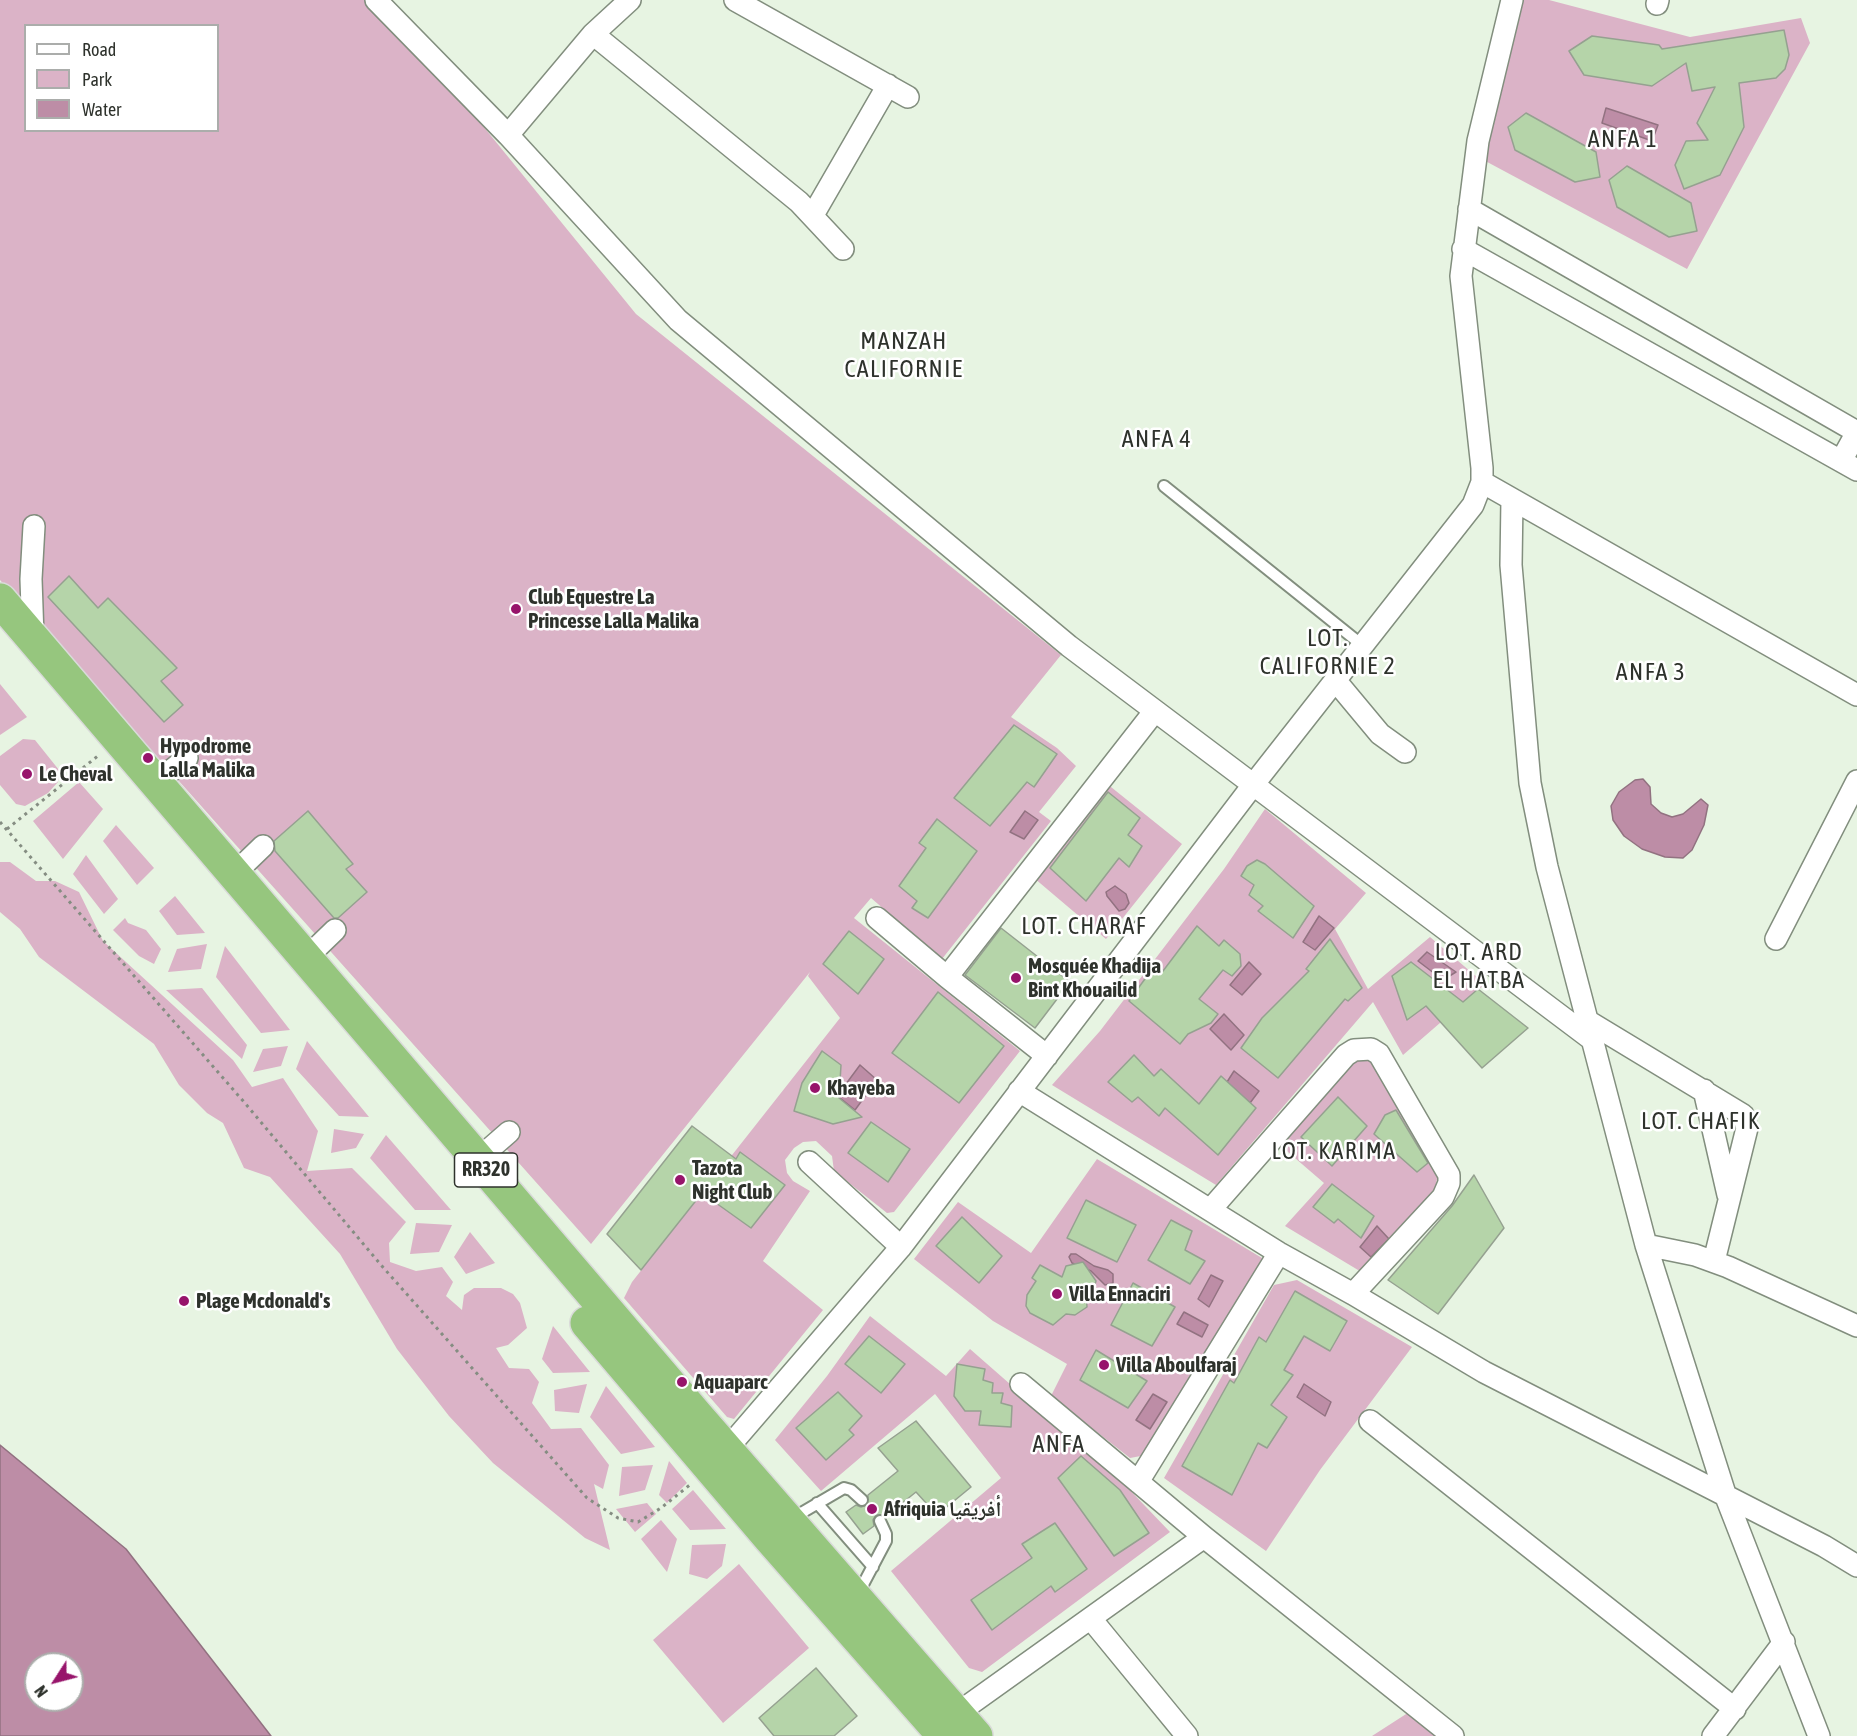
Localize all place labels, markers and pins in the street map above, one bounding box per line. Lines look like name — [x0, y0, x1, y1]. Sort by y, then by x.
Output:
place label: Club Equestre La Princesse Lalla Malika — [528, 584, 699, 634]
marker: Club Equestre La Princesse Lalla Malika — [509, 602, 523, 616]
place label: Hypodrome Lalla Malika — [160, 733, 255, 783]
marker: Hypodrome Lalla Malika — [141, 751, 155, 765]
place label: Le Cheval — [39, 761, 112, 787]
marker: Le Cheval — [20, 767, 34, 781]
place label: Mosquée Khadija Bint Khouailid — [1028, 953, 1161, 1003]
marker: Mosquée Khadija Bint Khouailid — [1009, 971, 1023, 985]
place label: Khayeba — [827, 1075, 895, 1101]
marker: Khayeba — [808, 1081, 822, 1095]
place label: Tazota Night Club — [692, 1155, 772, 1205]
marker: Tazota Night Club — [673, 1173, 687, 1187]
place label: Villa Ennaciri — [1069, 1281, 1171, 1307]
marker: Villa Ennaciri — [1050, 1287, 1064, 1301]
place label: Plage Mcdonald's — [196, 1288, 330, 1314]
marker: Plage Mcdonald's — [177, 1294, 191, 1308]
place label: Villa Aboulfaraj — [1116, 1352, 1237, 1378]
marker: Villa Aboulfaraj — [1097, 1358, 1111, 1372]
place label: Aquaparc — [694, 1369, 768, 1395]
marker: Aquaparc — [675, 1375, 689, 1389]
place label: Afriquia أفريقيا — [884, 1496, 1001, 1522]
marker: Afriquia أفريقيا — [865, 1502, 879, 1516]

